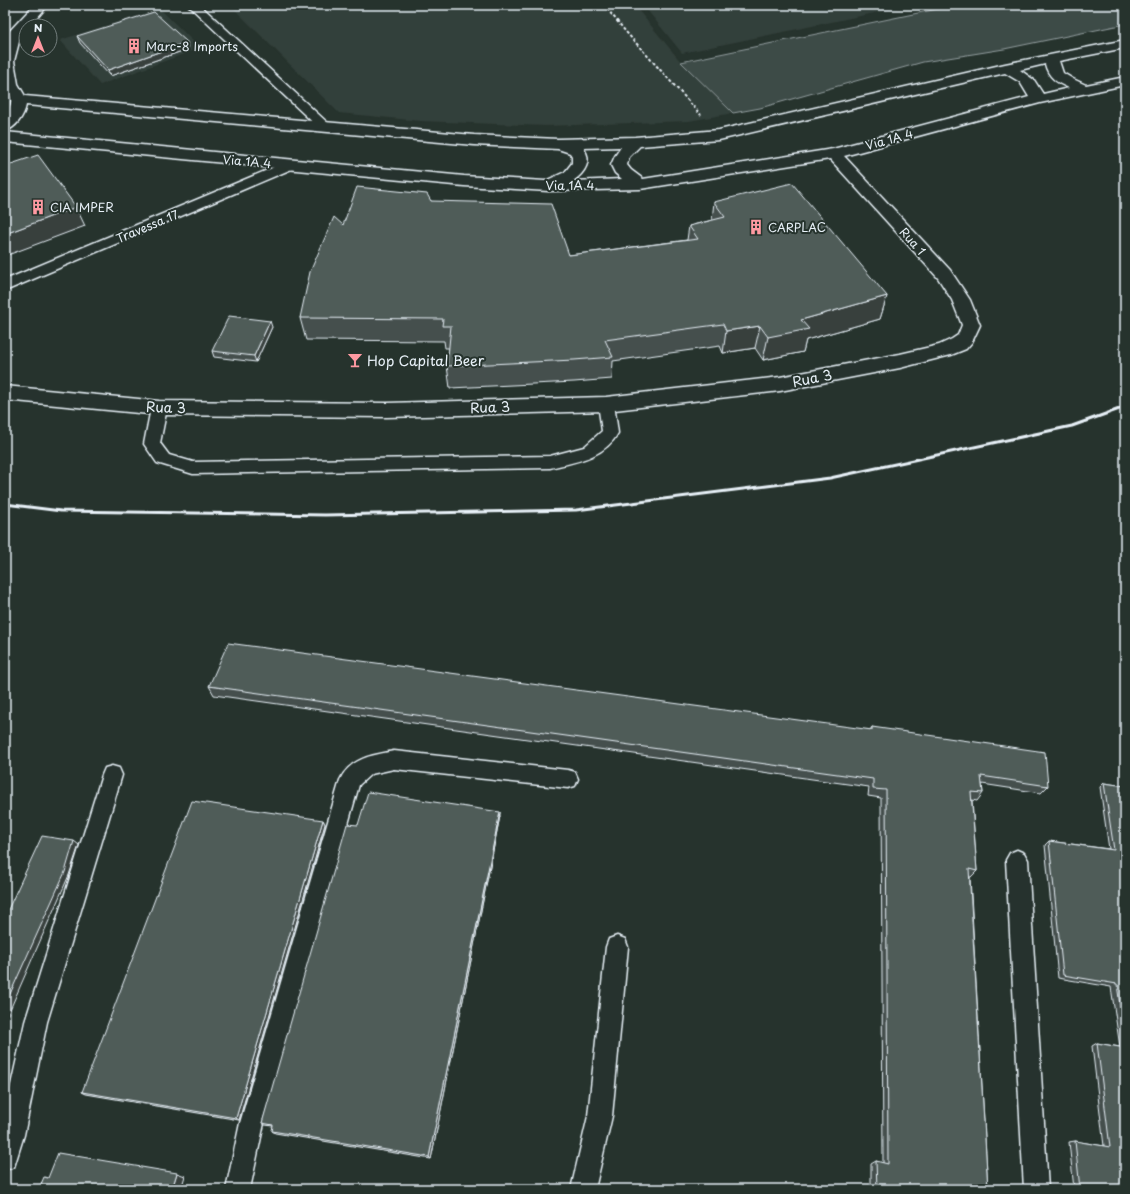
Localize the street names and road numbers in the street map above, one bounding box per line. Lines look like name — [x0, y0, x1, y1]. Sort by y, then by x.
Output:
street label: Via 1A 4 — [863, 124, 915, 154]
street label: Via 1A 4 — [222, 150, 272, 172]
street label: Via 1A 4 — [546, 176, 595, 194]
street label: Travessa 17 — [113, 205, 182, 247]
street label: Rua 1 — [896, 223, 930, 259]
street label: Rua 3 — [790, 364, 834, 392]
street label: Rua 3 — [146, 396, 186, 418]
street label: Rua 3 — [470, 396, 510, 418]

